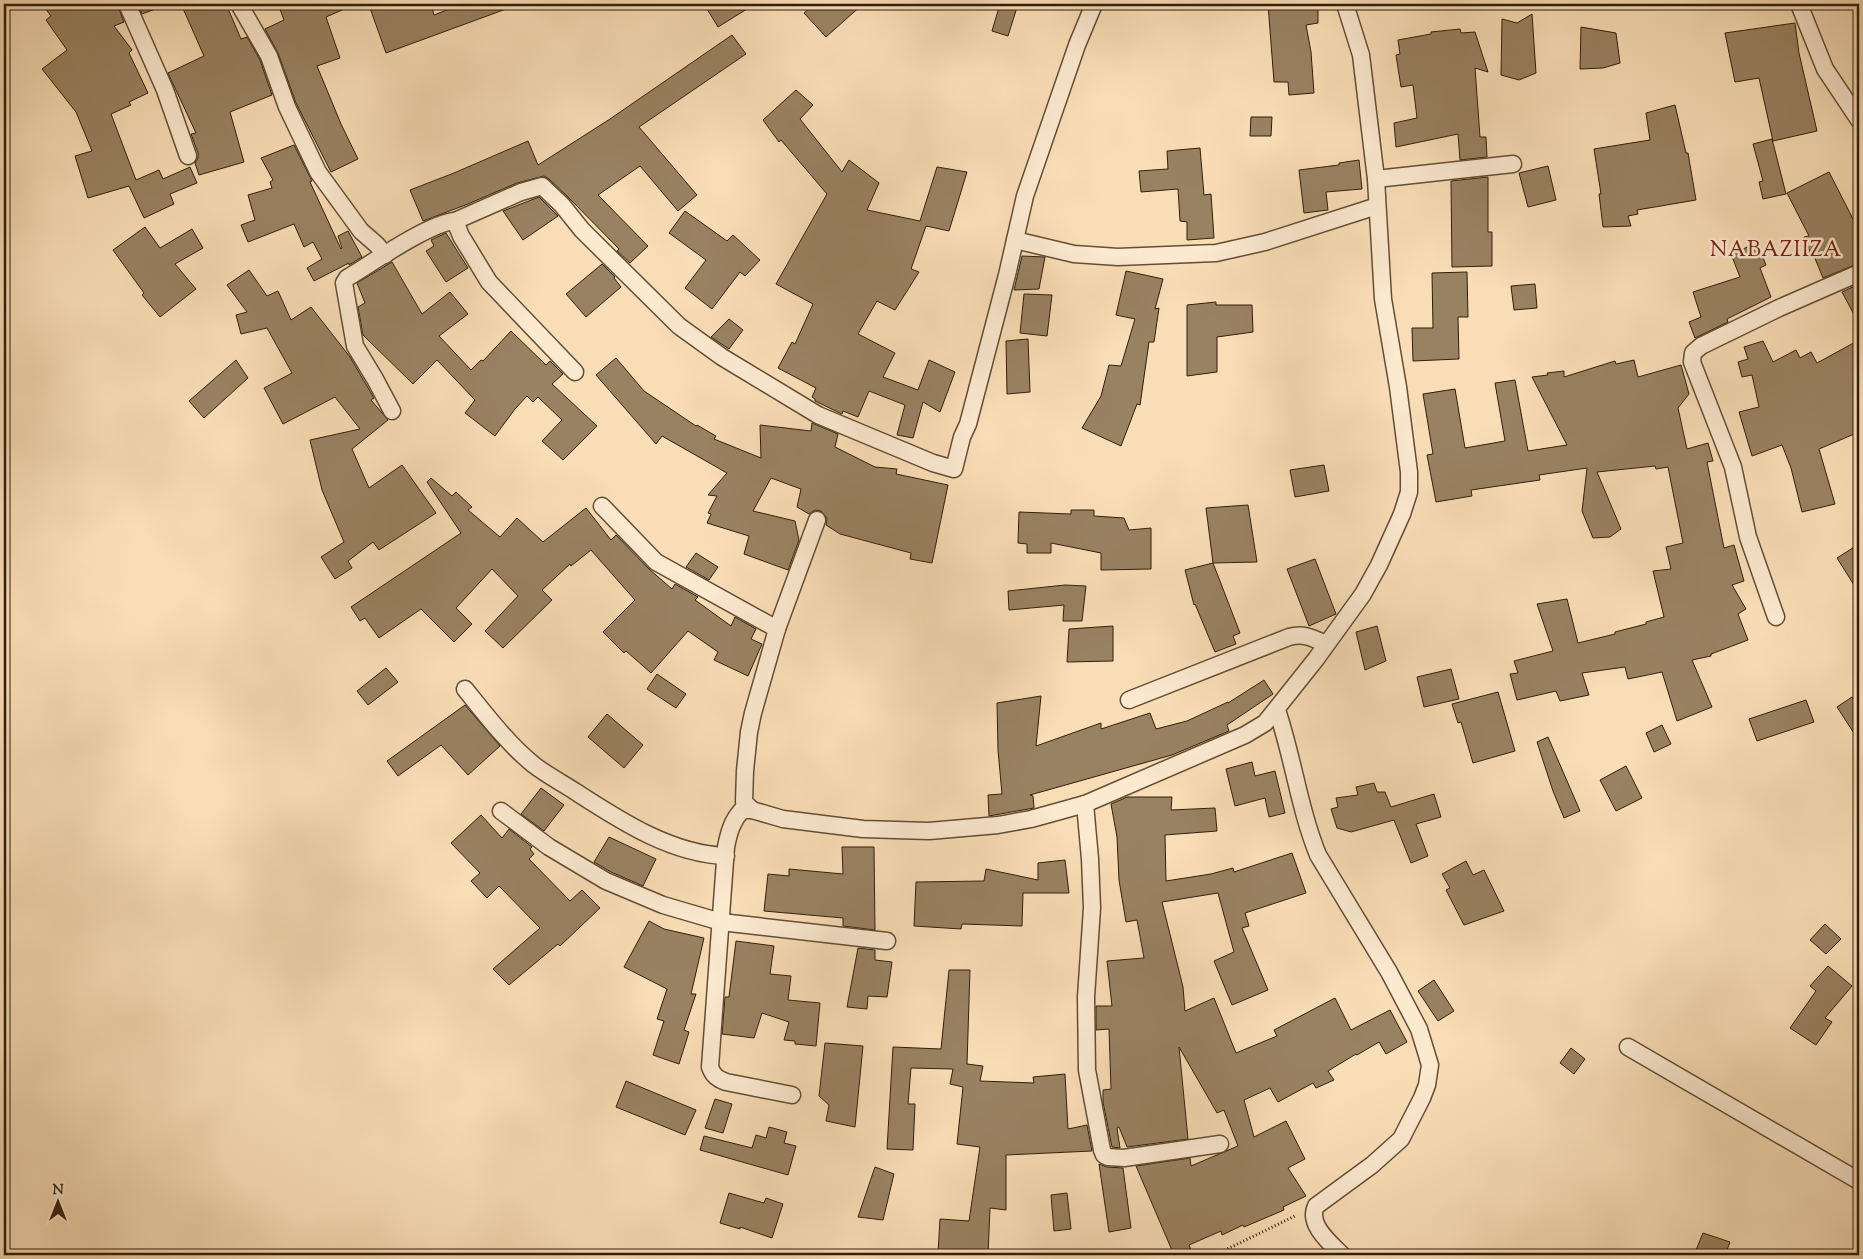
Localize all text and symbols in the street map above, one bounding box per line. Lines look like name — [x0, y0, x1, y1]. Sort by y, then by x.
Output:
district label: NABAZIIZA — [1710, 235, 1842, 267]
north arrow — [32, 1176, 82, 1226]
text: N — [52, 1181, 64, 1201]

